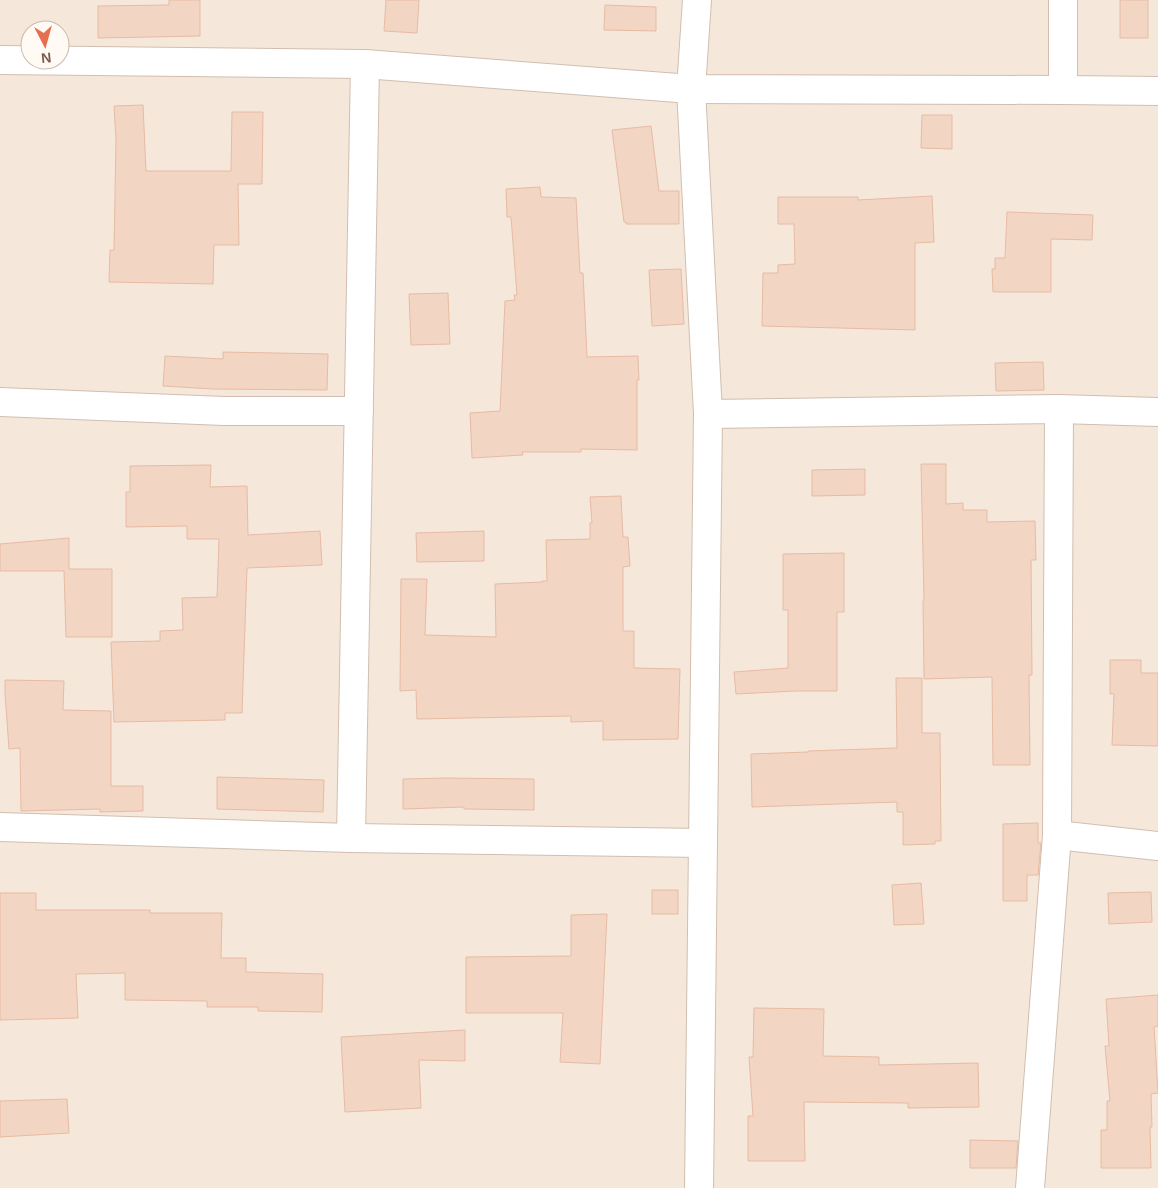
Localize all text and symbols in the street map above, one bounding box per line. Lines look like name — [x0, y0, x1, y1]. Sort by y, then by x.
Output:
north arrow — [20, 20, 70, 70]
text: N — [40, 49, 52, 66]

